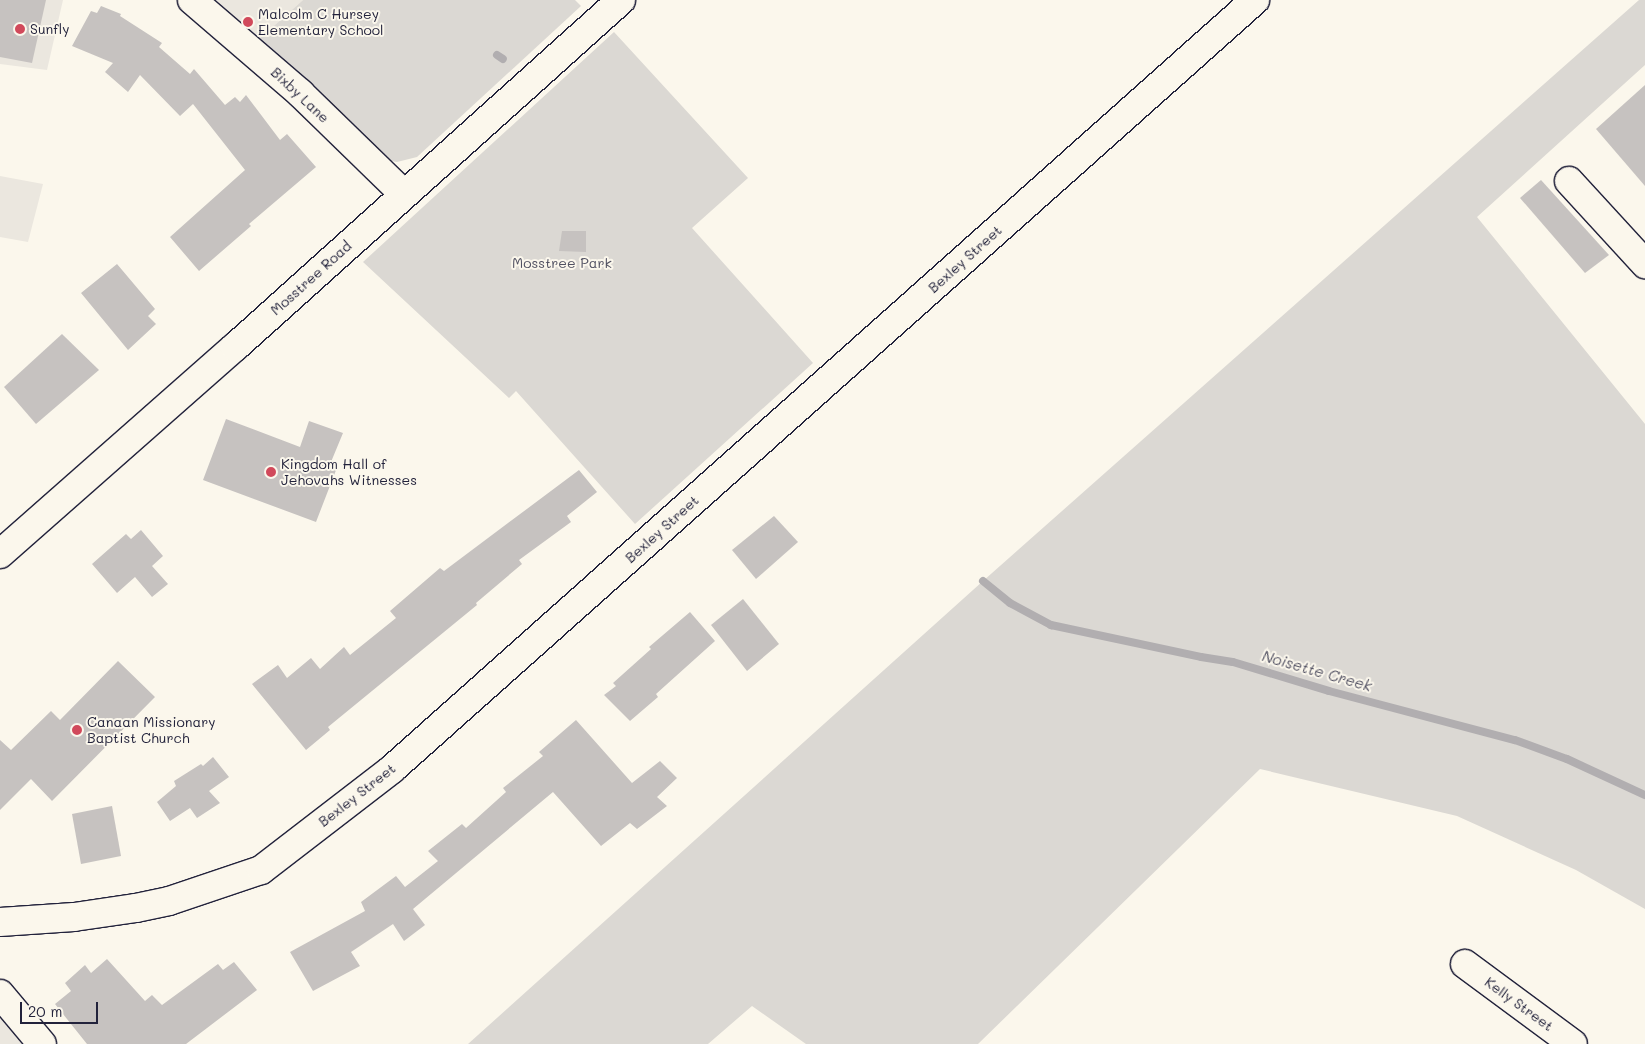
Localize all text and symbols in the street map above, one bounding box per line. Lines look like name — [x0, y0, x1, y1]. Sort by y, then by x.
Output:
place label: Malcolm C Hursey Elementary School — [258, 6, 384, 38]
marker: Malcolm C Hursey Elementary School — [242, 16, 254, 28]
place label: Sunfly — [30, 21, 70, 37]
marker: Sunfly — [14, 23, 26, 35]
street label: Bixby Lane — [267, 64, 333, 126]
street label: Bexley Street — [925, 222, 1005, 296]
street label: Mosstree Road — [267, 237, 355, 319]
park label: Mosstree Park — [512, 255, 612, 271]
place label: Kingdom Hall of Jehovahs Witnesses — [281, 456, 417, 488]
marker: Kingdom Hall of Jehovahs Witnesses — [265, 466, 277, 478]
street label: Bexley Street — [622, 492, 702, 566]
water label: Noisette Creek — [1260, 647, 1374, 695]
place label: Canaan Missionary Baptist Church — [87, 714, 216, 746]
marker: Canaan Missionary Baptist Church — [71, 724, 83, 736]
street label: Bexley Street — [315, 760, 399, 830]
street label: Kelly Street — [1481, 974, 1557, 1034]
scale bar — [22, 992, 100, 1024]
text: 20 m — [28, 1001, 62, 1021]

